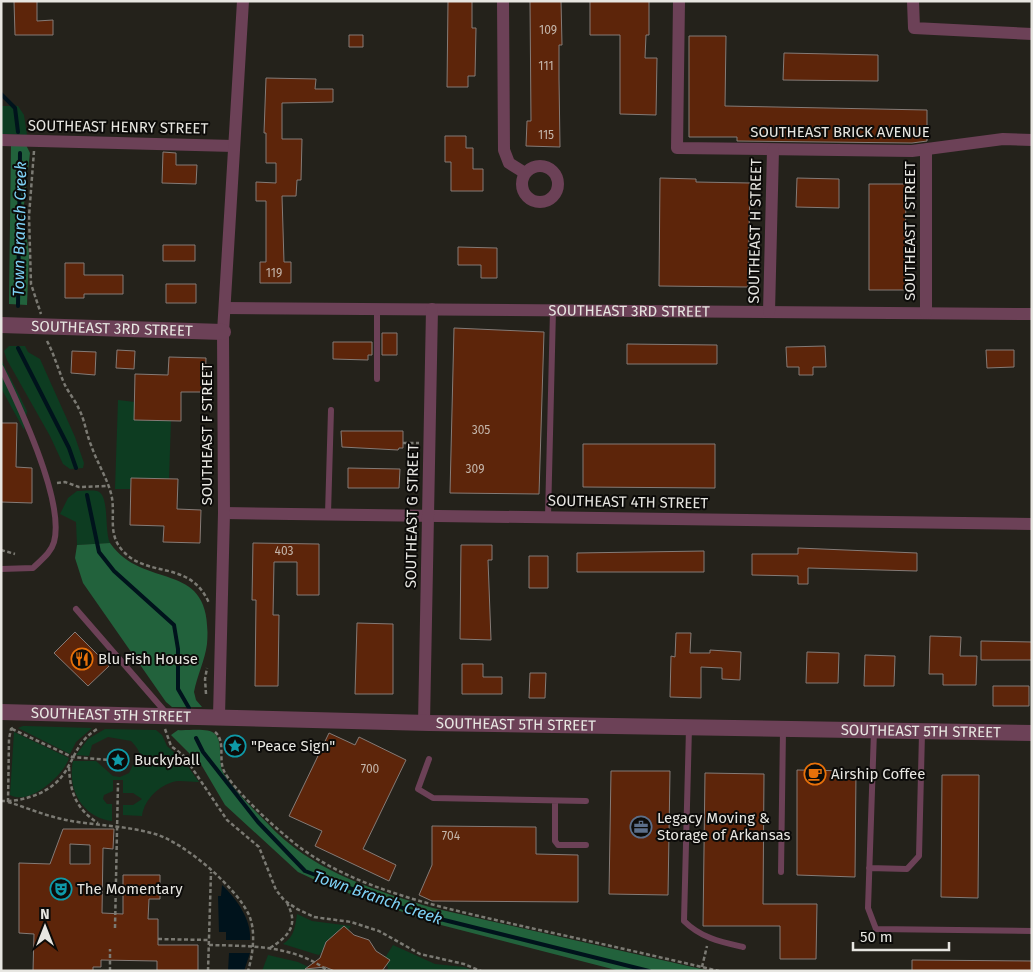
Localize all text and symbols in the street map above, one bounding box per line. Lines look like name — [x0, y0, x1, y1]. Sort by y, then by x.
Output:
house number: 109 — [539, 23, 557, 37]
house number: 111 — [538, 59, 554, 73]
street label: SOUTHEAST HENRY STREET — [28, 116, 209, 138]
street label: SOUTHEAST BRICK AVENUE — [750, 123, 930, 141]
house number: 115 — [538, 128, 554, 142]
street label: SOUTHEAST H STREET — [745, 158, 765, 304]
water label: Town Branch Creek — [9, 161, 30, 297]
street label: SOUTHEAST I STREET — [901, 161, 919, 301]
house number: 119 — [266, 266, 282, 280]
street label: SOUTHEAST 3RD STREET — [548, 301, 710, 321]
street label: SOUTHEAST 3RD STREET — [31, 317, 193, 340]
street label: SOUTHEAST F STREET — [198, 363, 216, 505]
house number: 305 — [472, 423, 490, 437]
street label: SOUTHEAST G STREET — [402, 443, 422, 588]
house number: 309 — [466, 462, 484, 476]
street label: SOUTHEAST 4TH STREET — [548, 492, 709, 512]
house number: 403 — [275, 544, 293, 558]
restaurant icon: Blu Fish House — [70, 647, 94, 671]
place label: Blu Fish House — [98, 650, 198, 668]
street label: SOUTHEAST 5TH STREET — [31, 704, 191, 726]
street label: SOUTHEAST 5TH STREET — [436, 714, 596, 735]
street label: SOUTHEAST 5TH STREET — [841, 721, 1001, 741]
place icon: "Peace Sign" — [223, 734, 247, 758]
place label: "Peace Sign" — [251, 737, 335, 755]
place icon: Buckyball — [106, 748, 130, 772]
place label: Buckyball — [134, 751, 200, 769]
house number: 700 — [361, 762, 380, 776]
cafe icon: Airship Coffee — [803, 762, 827, 786]
place label: Airship Coffee — [831, 765, 925, 783]
place label: Legacy Moving & Storage of Arkansas — [657, 809, 791, 844]
office icon: Legacy Moving & Storage of Arkansas — [629, 815, 653, 839]
house number: 704 — [442, 829, 461, 843]
water label: Town Branch Creek — [311, 866, 445, 929]
theatre icon: The Momentary — [49, 877, 73, 901]
place label: The Momentary — [77, 880, 183, 898]
north arrow — [20, 902, 70, 952]
text: N — [40, 906, 50, 923]
scale bar — [853, 920, 949, 952]
text: 50 m — [860, 928, 893, 946]

